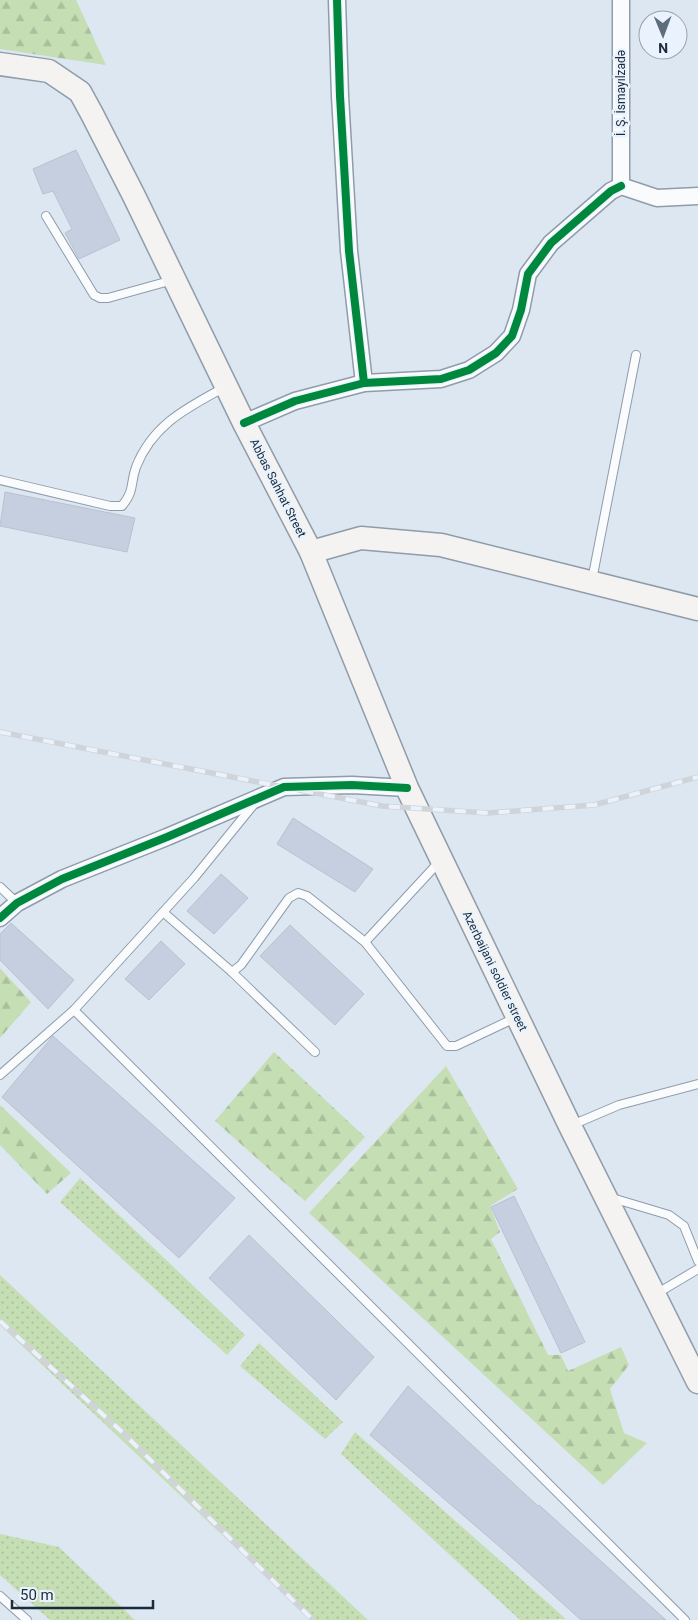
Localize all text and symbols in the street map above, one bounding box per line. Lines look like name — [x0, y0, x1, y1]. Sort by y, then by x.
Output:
north arrow — [638, 10, 688, 60]
text: N — [658, 40, 668, 56]
street label: İ. Ş. İsmayılzadə — [613, 50, 628, 136]
street label: Abbas Sahhat Street — [247, 436, 309, 540]
street label: Azerbaijani soldier street — [460, 909, 530, 1033]
scale bar — [12, 1578, 154, 1610]
text: 50 m — [20, 1586, 54, 1604]

